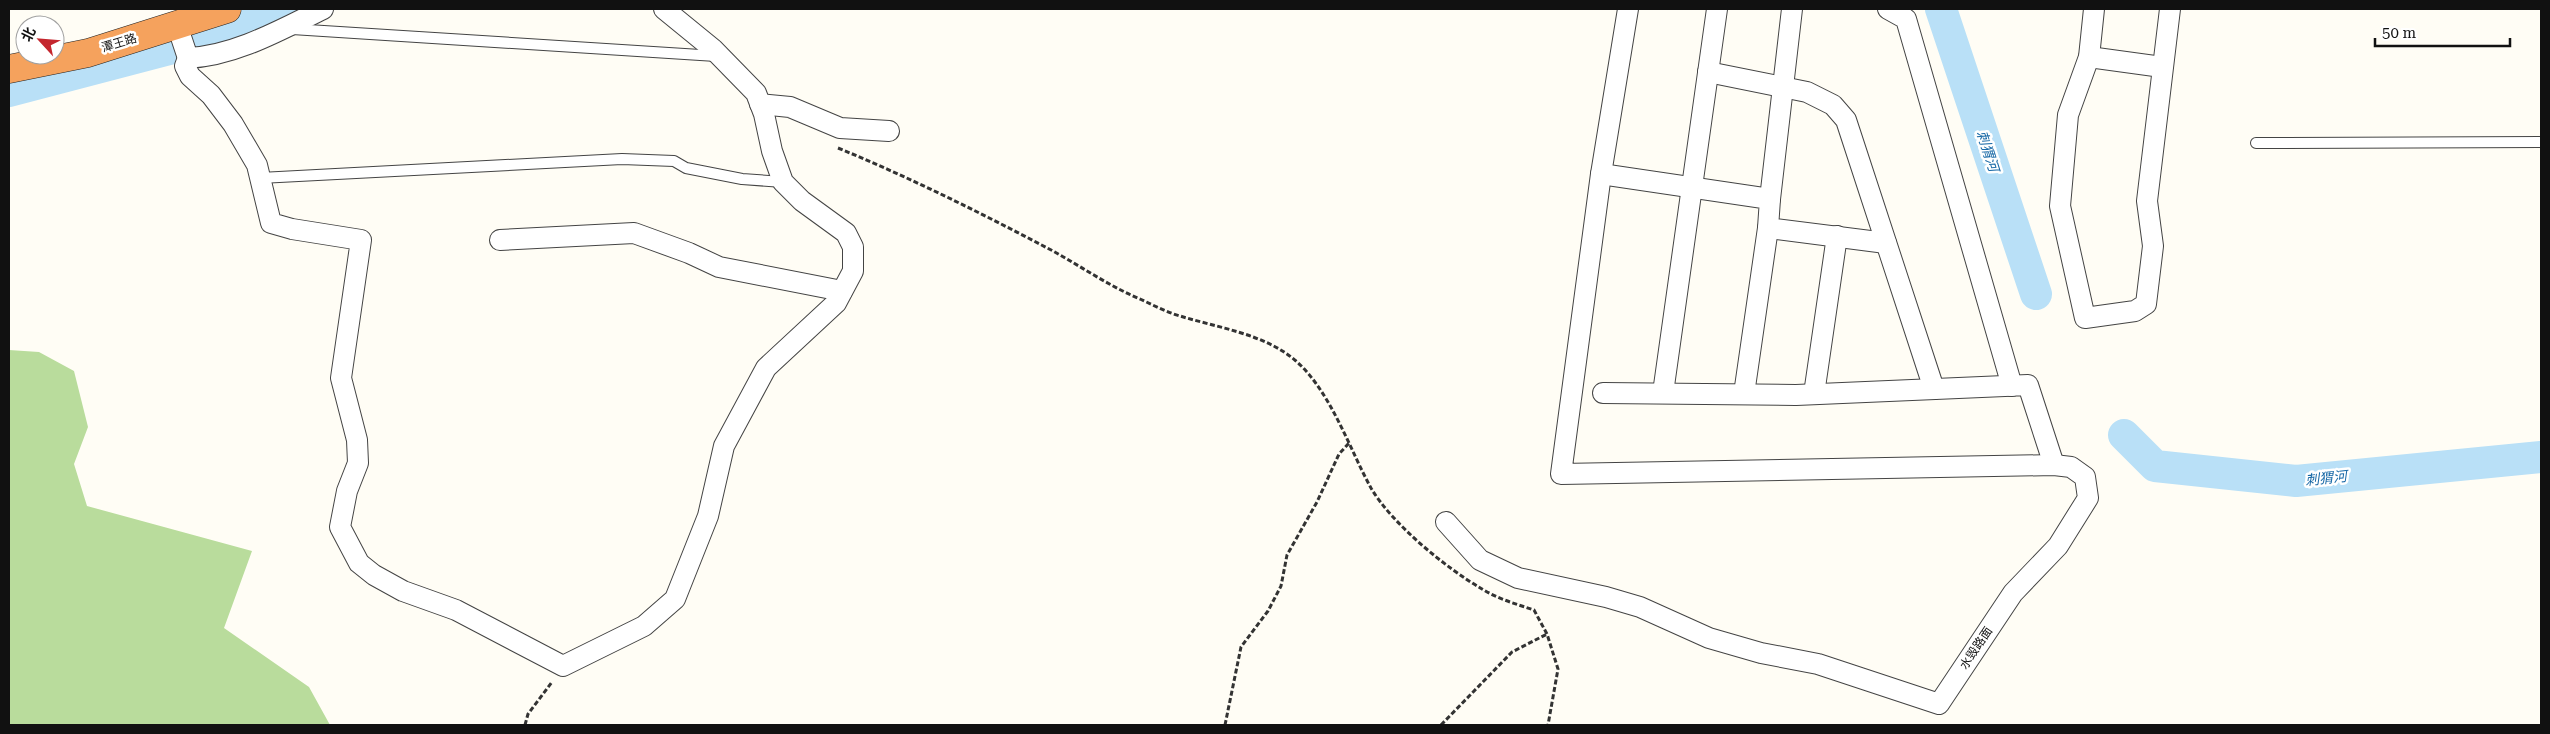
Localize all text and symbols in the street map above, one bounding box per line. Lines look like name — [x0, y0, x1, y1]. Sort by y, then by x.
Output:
north arrow — [15, 15, 65, 65]
scale bar — [2375, 15, 2510, 47]
text: 50 m — [2382, 24, 2417, 42]
text: 北 — [18, 25, 39, 44]
street label: 潭王路 — [100, 31, 138, 55]
water label: 刺猬河 — [1974, 129, 2003, 176]
water label: 刺猬河 — [2304, 468, 2351, 488]
street label: 水毁路面 — [1957, 624, 1995, 672]

